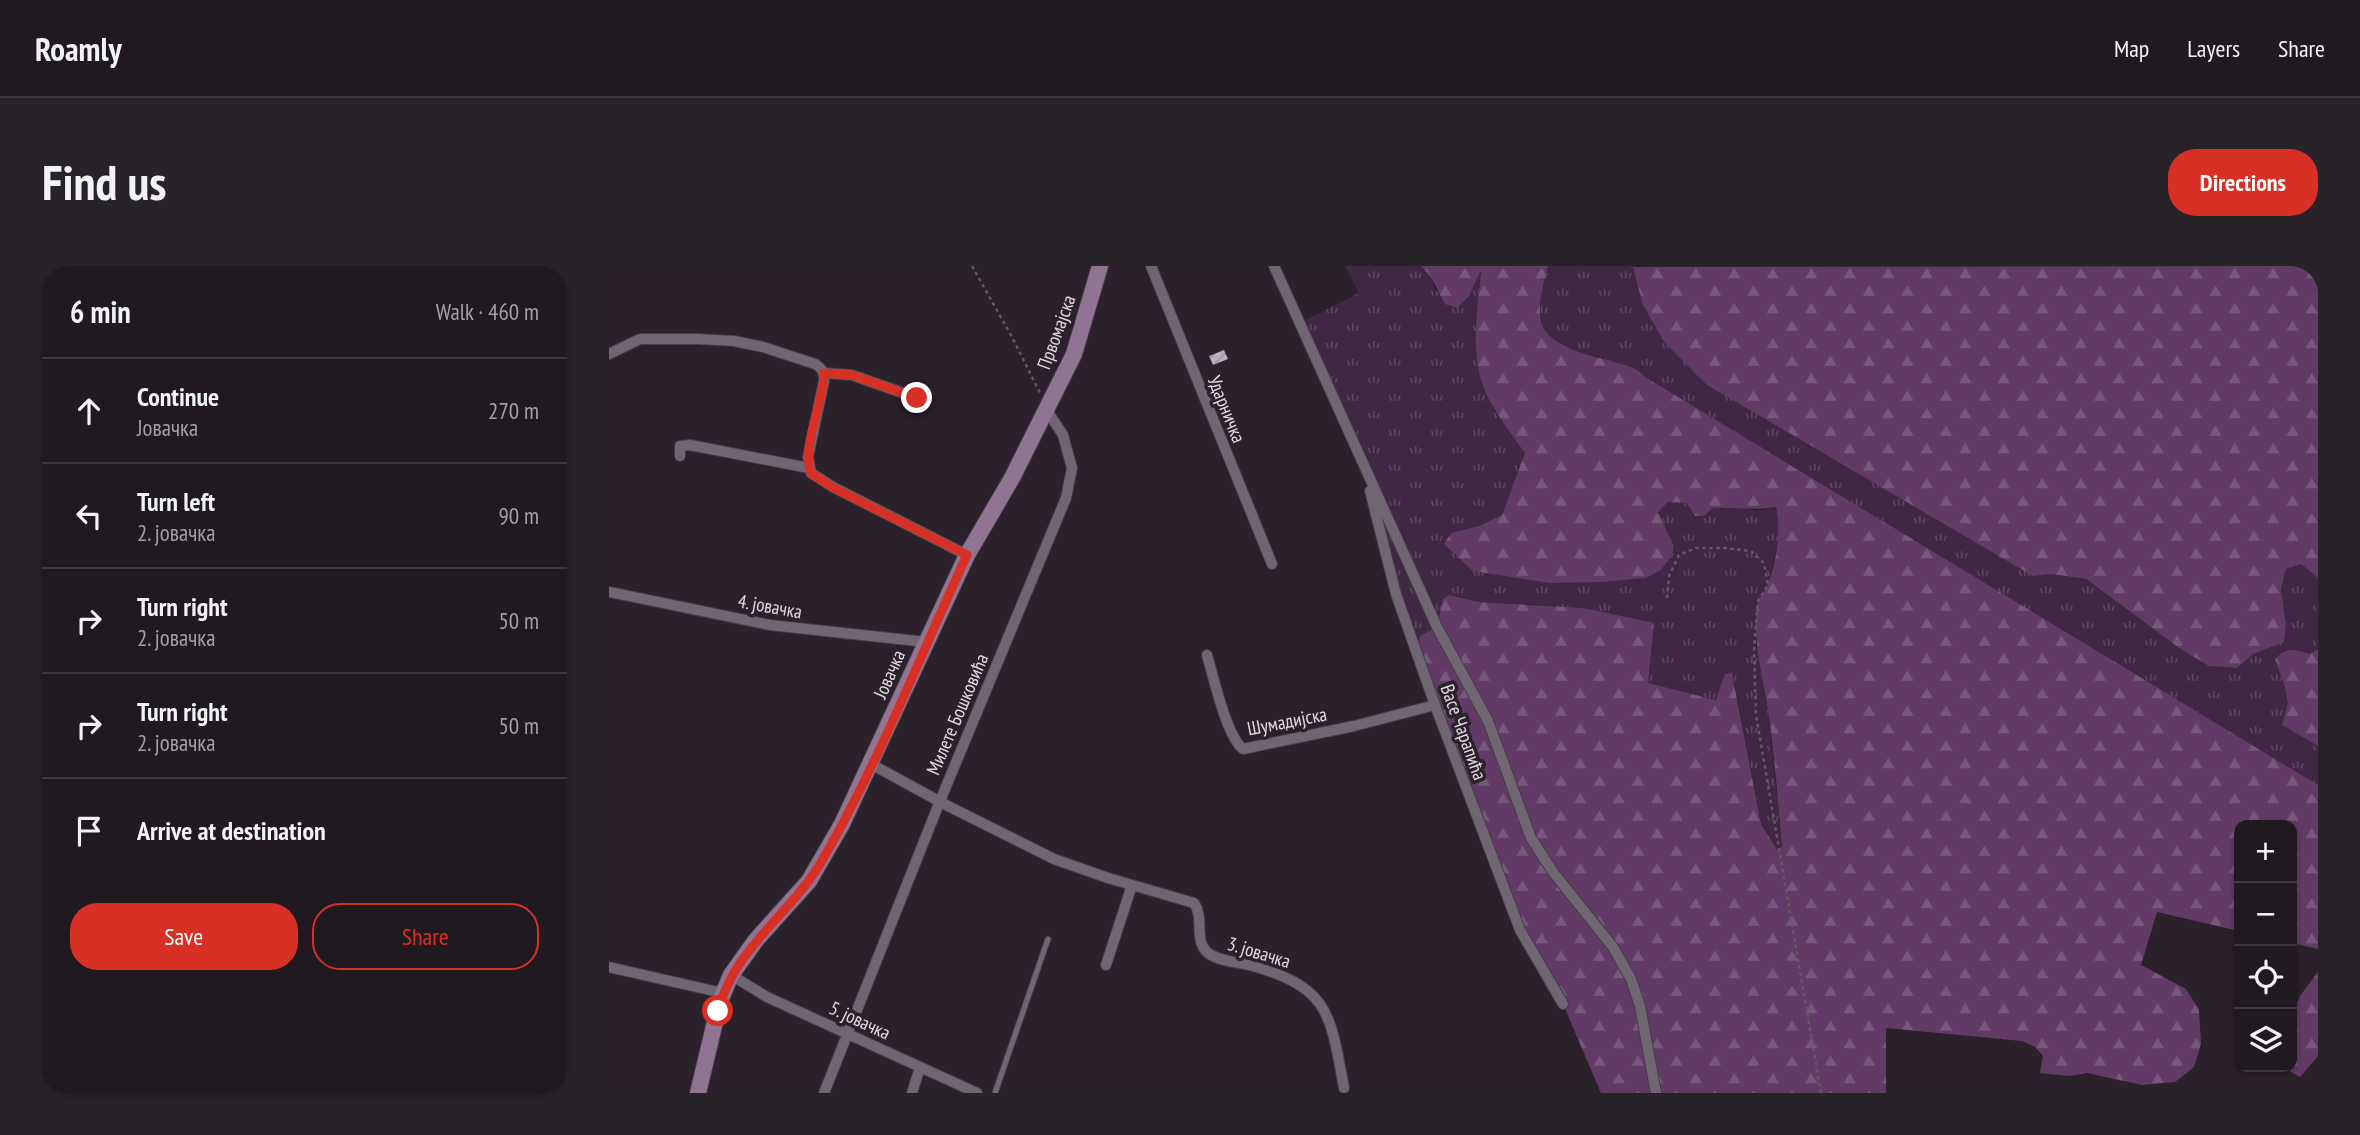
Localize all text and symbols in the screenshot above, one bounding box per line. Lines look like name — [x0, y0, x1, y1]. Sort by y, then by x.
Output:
text: Roamly — [35, 27, 122, 70]
text: Map — [2114, 33, 2149, 64]
text: Layers — [2187, 33, 2240, 64]
text: Share — [2278, 33, 2325, 64]
button: Directions — [2168, 149, 2318, 216]
text: Find us — [42, 150, 166, 214]
text: 6 min — [70, 292, 131, 331]
street label: Првомајска — [1031, 292, 1081, 372]
text: Walk · 460 m — [436, 297, 539, 326]
street label: Ударничка — [1203, 372, 1251, 446]
text: Continue — [137, 380, 219, 413]
route end — [901, 382, 932, 413]
icon: ahead — [70, 392, 108, 430]
text: 270 m — [488, 396, 539, 425]
text: Јовачка — [137, 413, 198, 442]
text: Turn left — [137, 485, 215, 518]
icon: left — [70, 497, 108, 535]
text: 90 m — [498, 501, 539, 530]
text: 2. јовачка — [137, 518, 215, 547]
street label: 4. јовачка — [736, 589, 804, 623]
text: Turn right — [137, 590, 228, 623]
icon: right — [70, 602, 108, 640]
text: 50 m — [498, 606, 539, 635]
text: 2. јовачка — [137, 623, 215, 652]
street label: Јовачка — [867, 646, 910, 703]
street label: Милете Бошковића — [921, 650, 993, 778]
street label: Васе Чарапића — [1436, 681, 1492, 783]
text: Turn right — [137, 695, 228, 728]
street label: Шумадијска — [1245, 702, 1329, 740]
icon: right — [70, 707, 108, 745]
text: 50 m — [498, 711, 539, 740]
text: 2. јовачка — [137, 728, 215, 757]
icon: arrive — [70, 812, 108, 850]
text: Arrive at destination — [137, 814, 326, 847]
map controls — [2234, 820, 2297, 1072]
button: + — [2234, 820, 2297, 883]
button: − — [2234, 883, 2297, 946]
button: Save — [70, 903, 298, 970]
button: Share — [312, 903, 539, 970]
street label: 3. јовачка — [1225, 931, 1293, 973]
button: locate — [2234, 946, 2297, 1009]
route start — [702, 995, 733, 1026]
street label: 5. јовачка — [826, 995, 894, 1045]
button: layers — [2234, 1009, 2297, 1072]

